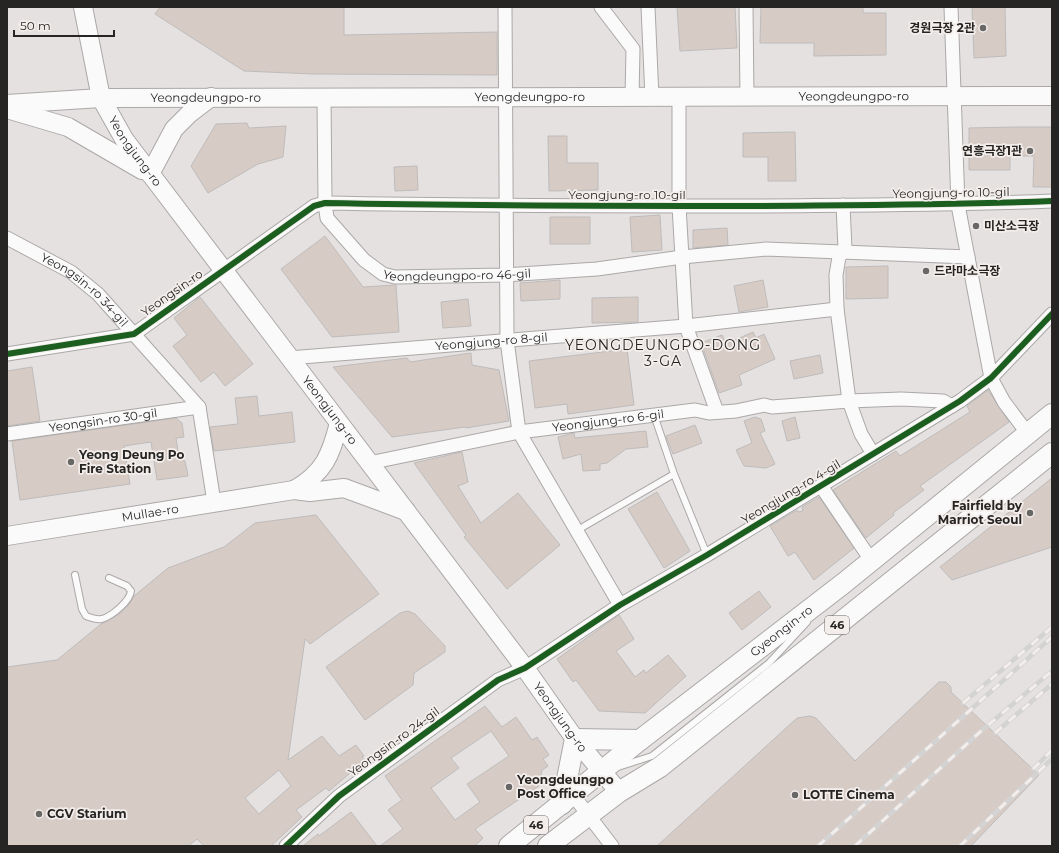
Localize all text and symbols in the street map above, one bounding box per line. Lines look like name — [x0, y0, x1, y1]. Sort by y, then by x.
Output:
scale bar — [14, 12, 114, 38]
text: 50 m — [20, 18, 51, 33]
place label: 경원극장 2관 — [909, 20, 975, 35]
marker: 경원극장 2관 — [978, 23, 988, 33]
street label: Yeongdeungpo-ro — [799, 88, 909, 104]
street label: Yeongdeungpo-ro — [475, 89, 585, 104]
street label: Yeongdeungpo-ro — [151, 90, 261, 105]
street label: Yeongjung-ro — [106, 113, 165, 189]
place label: 연흥극장1관 — [962, 143, 1022, 158]
marker: 연흥극장1관 — [1025, 146, 1035, 156]
street label: Yeongjung-ro 10-gil — [892, 184, 1010, 201]
street label: Yeongjung-ro 10-gil — [568, 187, 686, 202]
place label: 미산소극장 — [984, 218, 1039, 233]
marker: 미산소극장 — [971, 221, 981, 231]
street label: Yeongsin-ro 34-gil — [38, 249, 132, 330]
place label: 드라마소극장 — [934, 263, 1000, 278]
street label: Yeongdeungpo-ro 46-gil — [381, 265, 531, 284]
street label: Yeongsin-ro — [138, 266, 205, 319]
marker: 드라마소극장 — [921, 266, 931, 276]
street label: Yeongjung-ro 8-gil — [434, 329, 548, 353]
district label: YEONGDEUNGPO-DONG 3-GA — [565, 336, 761, 370]
street label: Yeongjung-ro — [299, 372, 361, 447]
street label: Yeongsin-ro 30-gil — [48, 405, 158, 435]
street label: Yeongjung-ro 6-gil — [551, 406, 665, 435]
place label: Yeong Deung Po Fire Station — [78, 447, 184, 476]
street label: Yeongjung-ro 4-gil — [738, 456, 843, 527]
marker: Yeong Deung Po Fire Station — [66, 457, 76, 467]
place label: Fairfield by Marriot Seoul — [938, 498, 1023, 527]
street label: Mullae-ro — [121, 501, 180, 524]
marker: Fairfield by Marriot Seoul — [1025, 508, 1035, 518]
street label: Gyeongin-ro — [747, 602, 815, 660]
road number: 46 — [825, 616, 849, 634]
street label: Yeongjung-ro — [530, 679, 591, 755]
street label: Yeongsin-ro 24-gil — [345, 703, 442, 780]
place label: Yeongdeungpo Post Office — [516, 772, 614, 801]
marker: Yeongdeungpo Post Office — [504, 782, 514, 792]
place label: LOTTE Cinema — [803, 787, 895, 802]
marker: LOTTE Cinema — [790, 790, 800, 800]
place label: CGV Starium — [47, 806, 127, 821]
marker: CGV Starium — [34, 809, 44, 819]
road number: 46 — [524, 816, 548, 834]

